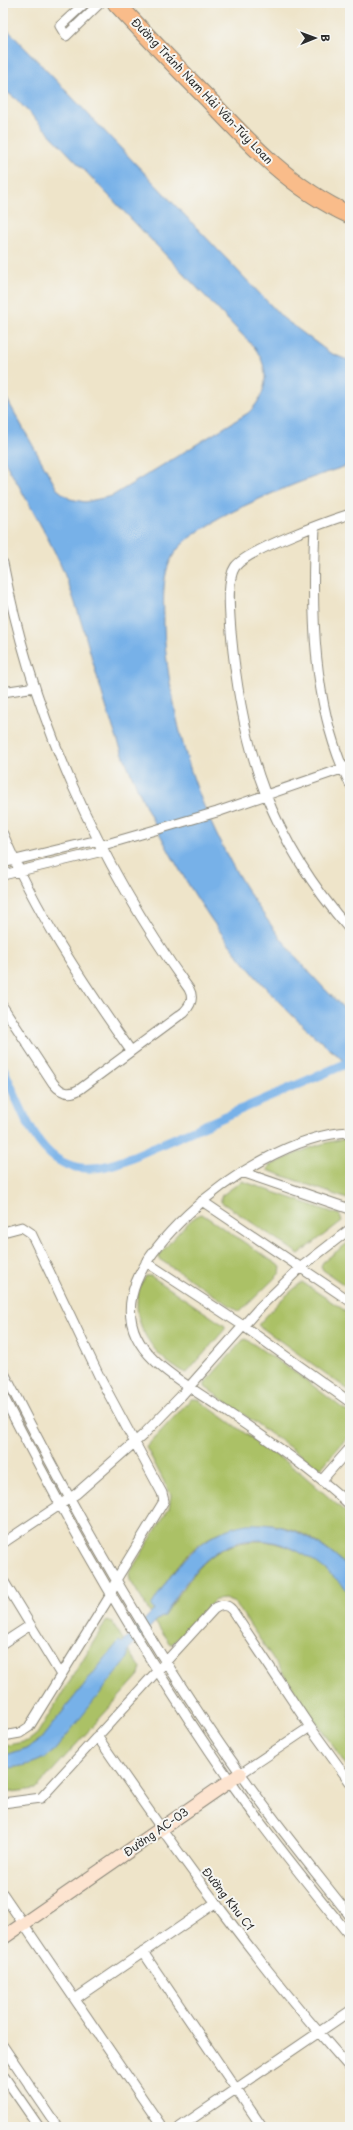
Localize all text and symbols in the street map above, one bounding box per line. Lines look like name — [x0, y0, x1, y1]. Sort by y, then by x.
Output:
street label: Đường Tránh Nam Hải Vân-Túy Loan — [128, 14, 277, 168]
north arrow — [295, 18, 335, 58]
text: B — [317, 34, 334, 42]
street label: Đường AC-03 — [120, 1803, 192, 1860]
street label: Đường Khu C1 — [198, 1863, 259, 1934]

